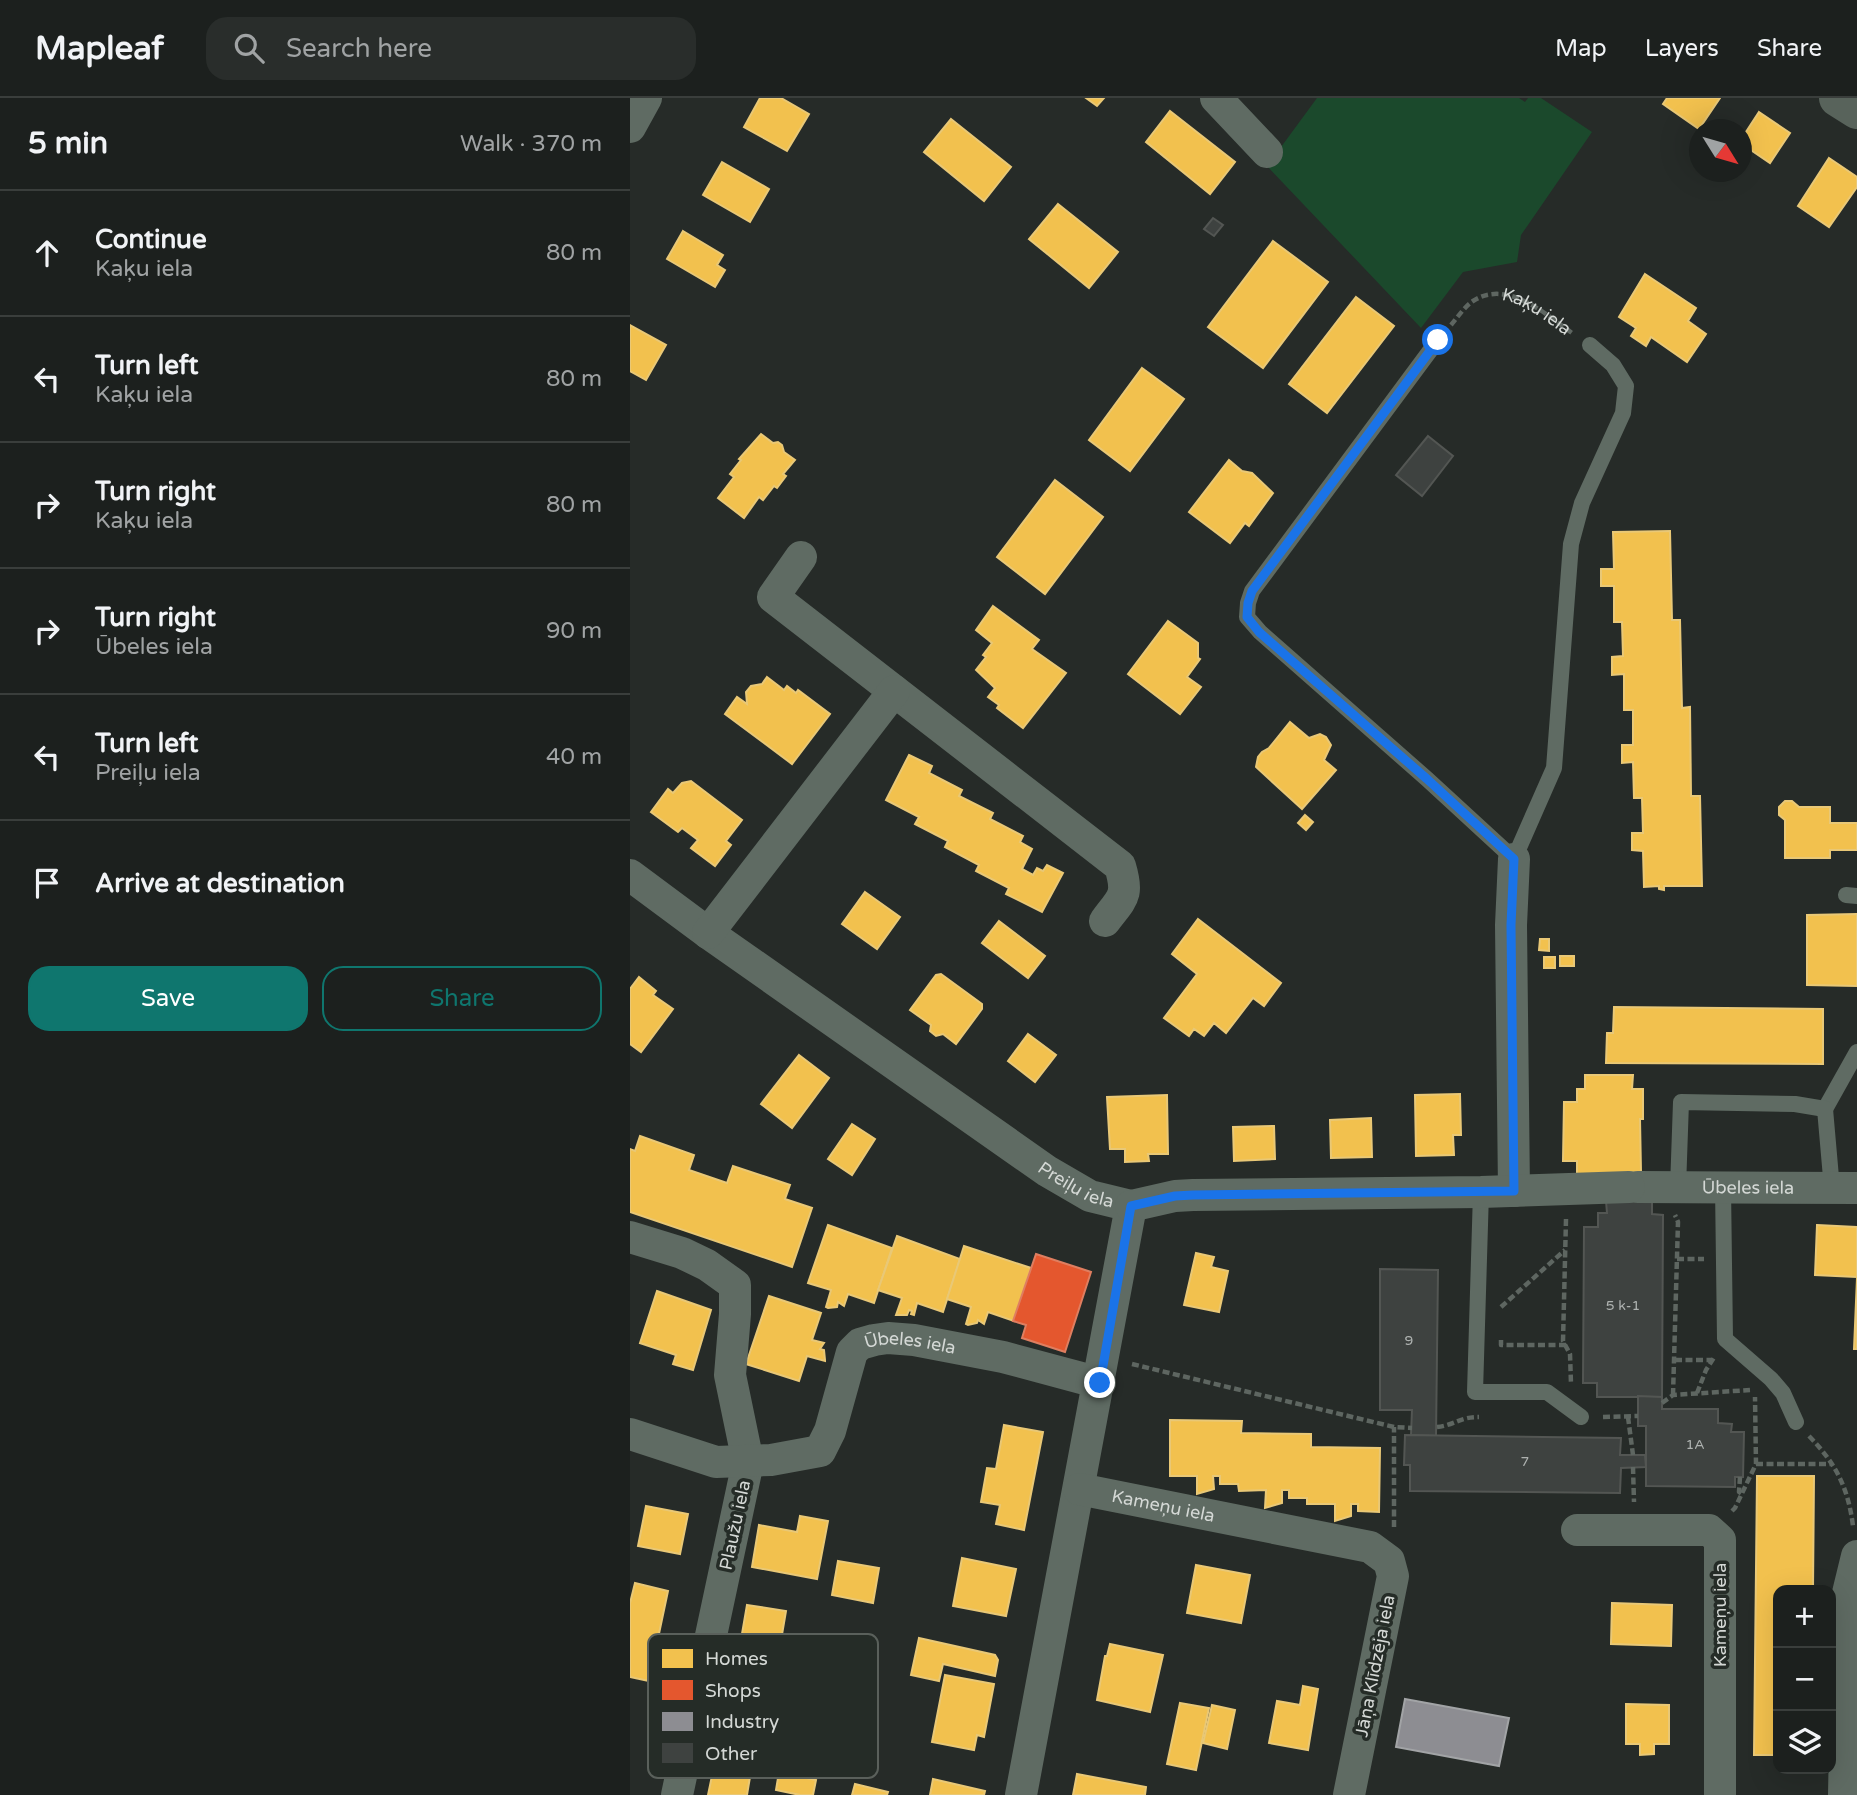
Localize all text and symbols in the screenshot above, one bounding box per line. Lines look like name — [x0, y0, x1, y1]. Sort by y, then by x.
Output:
search box — [206, 17, 696, 80]
text: Mapleaf — [35, 29, 164, 68]
icon: search — [230, 29, 268, 67]
text: Search here — [286, 33, 432, 64]
text: Map — [1555, 34, 1607, 63]
text: Layers — [1645, 34, 1719, 63]
text: Share — [1757, 34, 1822, 63]
north arrow — [1689, 119, 1752, 182]
text: 5 min — [28, 125, 108, 162]
text: Walk · 370 m — [460, 130, 602, 158]
text: Continue — [95, 224, 207, 255]
icon: ahead — [28, 234, 66, 272]
text: 80 m — [546, 239, 602, 267]
text: Kaķu iela — [95, 255, 193, 283]
street label: Kaķu iela — [1500, 283, 1576, 340]
route start — [1422, 324, 1453, 355]
text: Turn left — [95, 350, 198, 381]
icon: left — [28, 360, 66, 398]
text: 80 m — [546, 365, 602, 393]
text: Kaķu iela — [95, 381, 193, 409]
text: Turn right — [95, 476, 216, 507]
icon: right — [28, 486, 66, 524]
text: 80 m — [546, 491, 602, 519]
text: Kaķu iela — [95, 507, 193, 535]
text: Turn right — [95, 602, 216, 633]
icon: right — [28, 612, 66, 650]
text: 90 m — [546, 617, 602, 645]
text: Ūbeles iela — [95, 633, 213, 661]
text: Turn left — [95, 728, 198, 759]
icon: left — [28, 738, 66, 776]
text: 40 m — [546, 743, 602, 771]
text: Preiļu iela — [95, 759, 201, 787]
icon: arrive — [28, 864, 66, 902]
text: Arrive at destination — [95, 868, 345, 899]
button: Save — [28, 966, 308, 1031]
button: Share — [322, 966, 602, 1031]
street label: Preiļu iela — [1034, 1157, 1116, 1212]
street label: Ūbeles iela — [1702, 1176, 1794, 1199]
house number: 5 k-1 — [1606, 1297, 1640, 1314]
street label: Ūbeles iela — [862, 1327, 958, 1359]
house number: 9 — [1405, 1332, 1413, 1349]
route end — [1084, 1367, 1115, 1398]
house number: 1A — [1685, 1436, 1705, 1453]
house number: 7 — [1521, 1453, 1529, 1470]
street label: Plaužu iela — [715, 1478, 755, 1572]
street label: Kameņu iela — [1110, 1485, 1217, 1527]
street label: Kameņu iela — [1709, 1563, 1731, 1667]
map controls — [1773, 1585, 1836, 1774]
button: + — [1773, 1585, 1836, 1648]
street label: Jāņa Klīdzēja iela — [1350, 1593, 1400, 1739]
legend — [648, 1634, 878, 1778]
text: Homes — [705, 1648, 768, 1670]
button: − — [1773, 1648, 1836, 1711]
text: Shops — [705, 1680, 761, 1702]
text: Industry — [705, 1711, 779, 1733]
button: layers — [1773, 1711, 1836, 1774]
text: Other — [705, 1743, 758, 1765]

